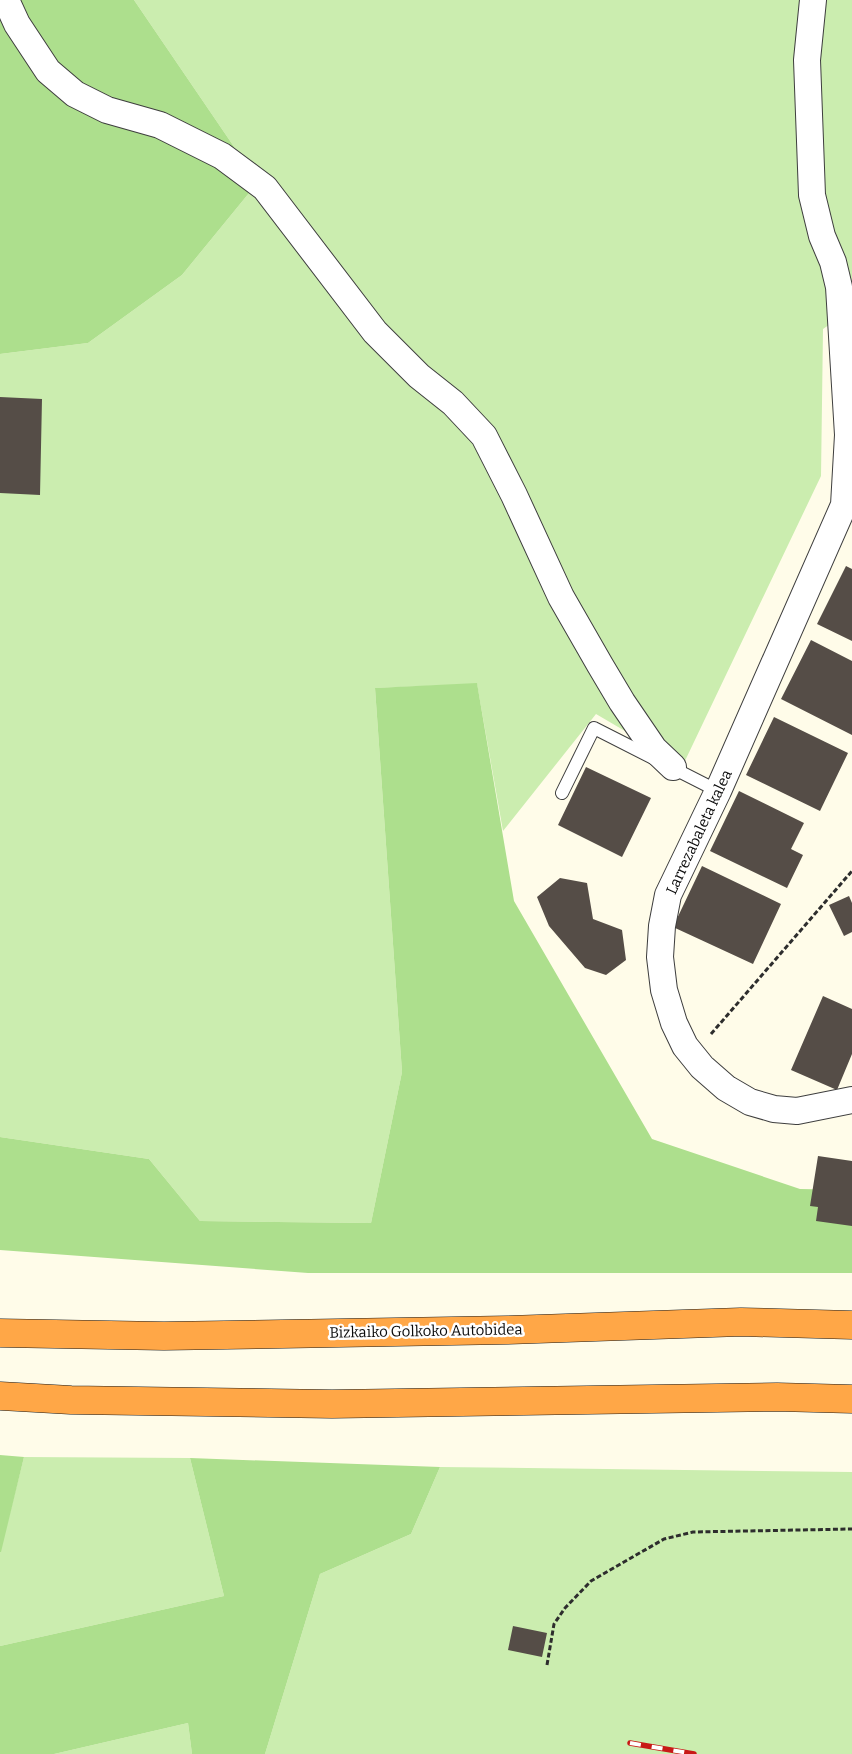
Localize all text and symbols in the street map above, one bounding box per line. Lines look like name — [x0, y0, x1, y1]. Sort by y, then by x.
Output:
street label: Larrezabaleta kalea — [662, 767, 736, 897]
street label: Bizkaiko Golkoko Autobidea — [329, 1320, 523, 1342]

